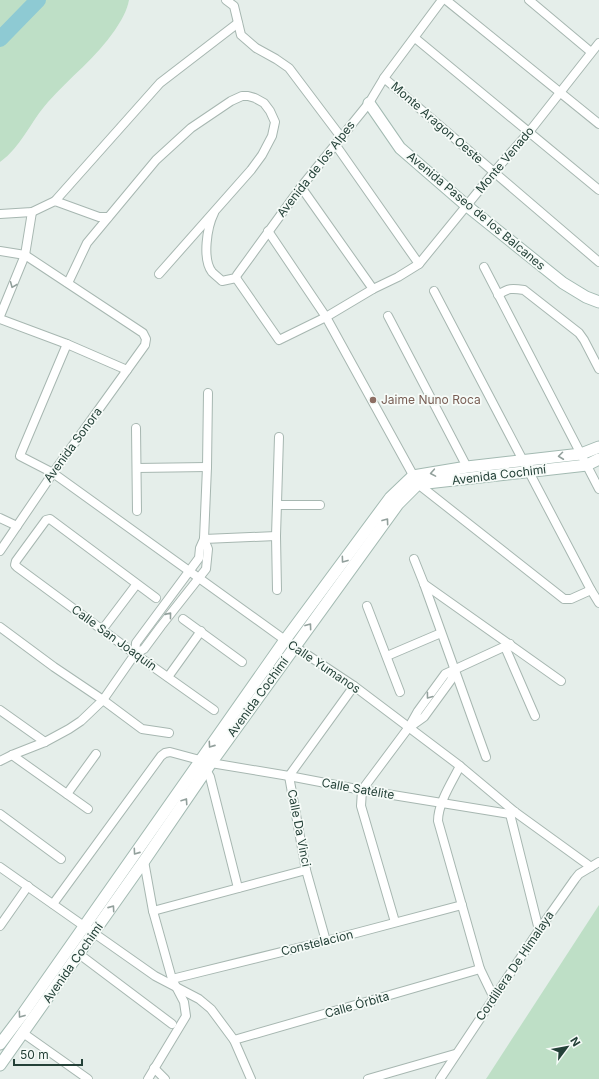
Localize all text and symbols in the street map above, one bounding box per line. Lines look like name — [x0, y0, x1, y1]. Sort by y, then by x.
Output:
street label: Monte Aragon Oeste — [388, 79, 486, 167]
street label: Avenida de los Alpes — [273, 118, 358, 220]
street label: Monte Venado — [472, 123, 537, 196]
street label: Avenida Paseo de los Balcanes — [404, 148, 549, 273]
one-way arrow — [9, 282, 17, 289]
place label: Jaime Nuno Roca — [381, 392, 481, 407]
marker: Jaime Nuno Roca — [368, 395, 378, 405]
street label: Avenida Sonora — [40, 404, 105, 485]
one-way arrow — [558, 451, 564, 460]
street label: Avenida Cochimí — [451, 461, 547, 488]
one-way arrow — [429, 468, 436, 477]
one-way arrow — [381, 518, 388, 525]
one-way arrow — [342, 556, 349, 563]
street label: Calle San Joaquín — [69, 602, 160, 674]
one-way arrow — [165, 612, 172, 619]
one-way arrow — [304, 623, 312, 630]
street label: Calle Yumanos — [285, 637, 363, 696]
street label: Avenida Cochimí — [224, 654, 292, 739]
one-way arrow — [427, 691, 434, 698]
one-way arrow — [209, 741, 216, 748]
street label: Calle Satélite — [321, 775, 396, 802]
street label: Calle Da Vinci — [285, 788, 314, 868]
one-way arrow — [181, 798, 188, 805]
one-way arrow — [133, 848, 141, 855]
one-way arrow — [107, 905, 114, 912]
street label: Cordillera De Himalaya — [472, 908, 557, 1023]
street label: Avenida Cochimí — [39, 920, 106, 1006]
street label: Constelacion — [279, 926, 355, 959]
street label: Calle Órbita — [323, 988, 391, 1021]
one-way arrow — [19, 1011, 26, 1018]
north arrow — [547, 1027, 587, 1067]
text: N — [567, 1034, 584, 1049]
scale bar — [14, 1041, 82, 1067]
text: 50 m — [20, 1047, 49, 1062]

